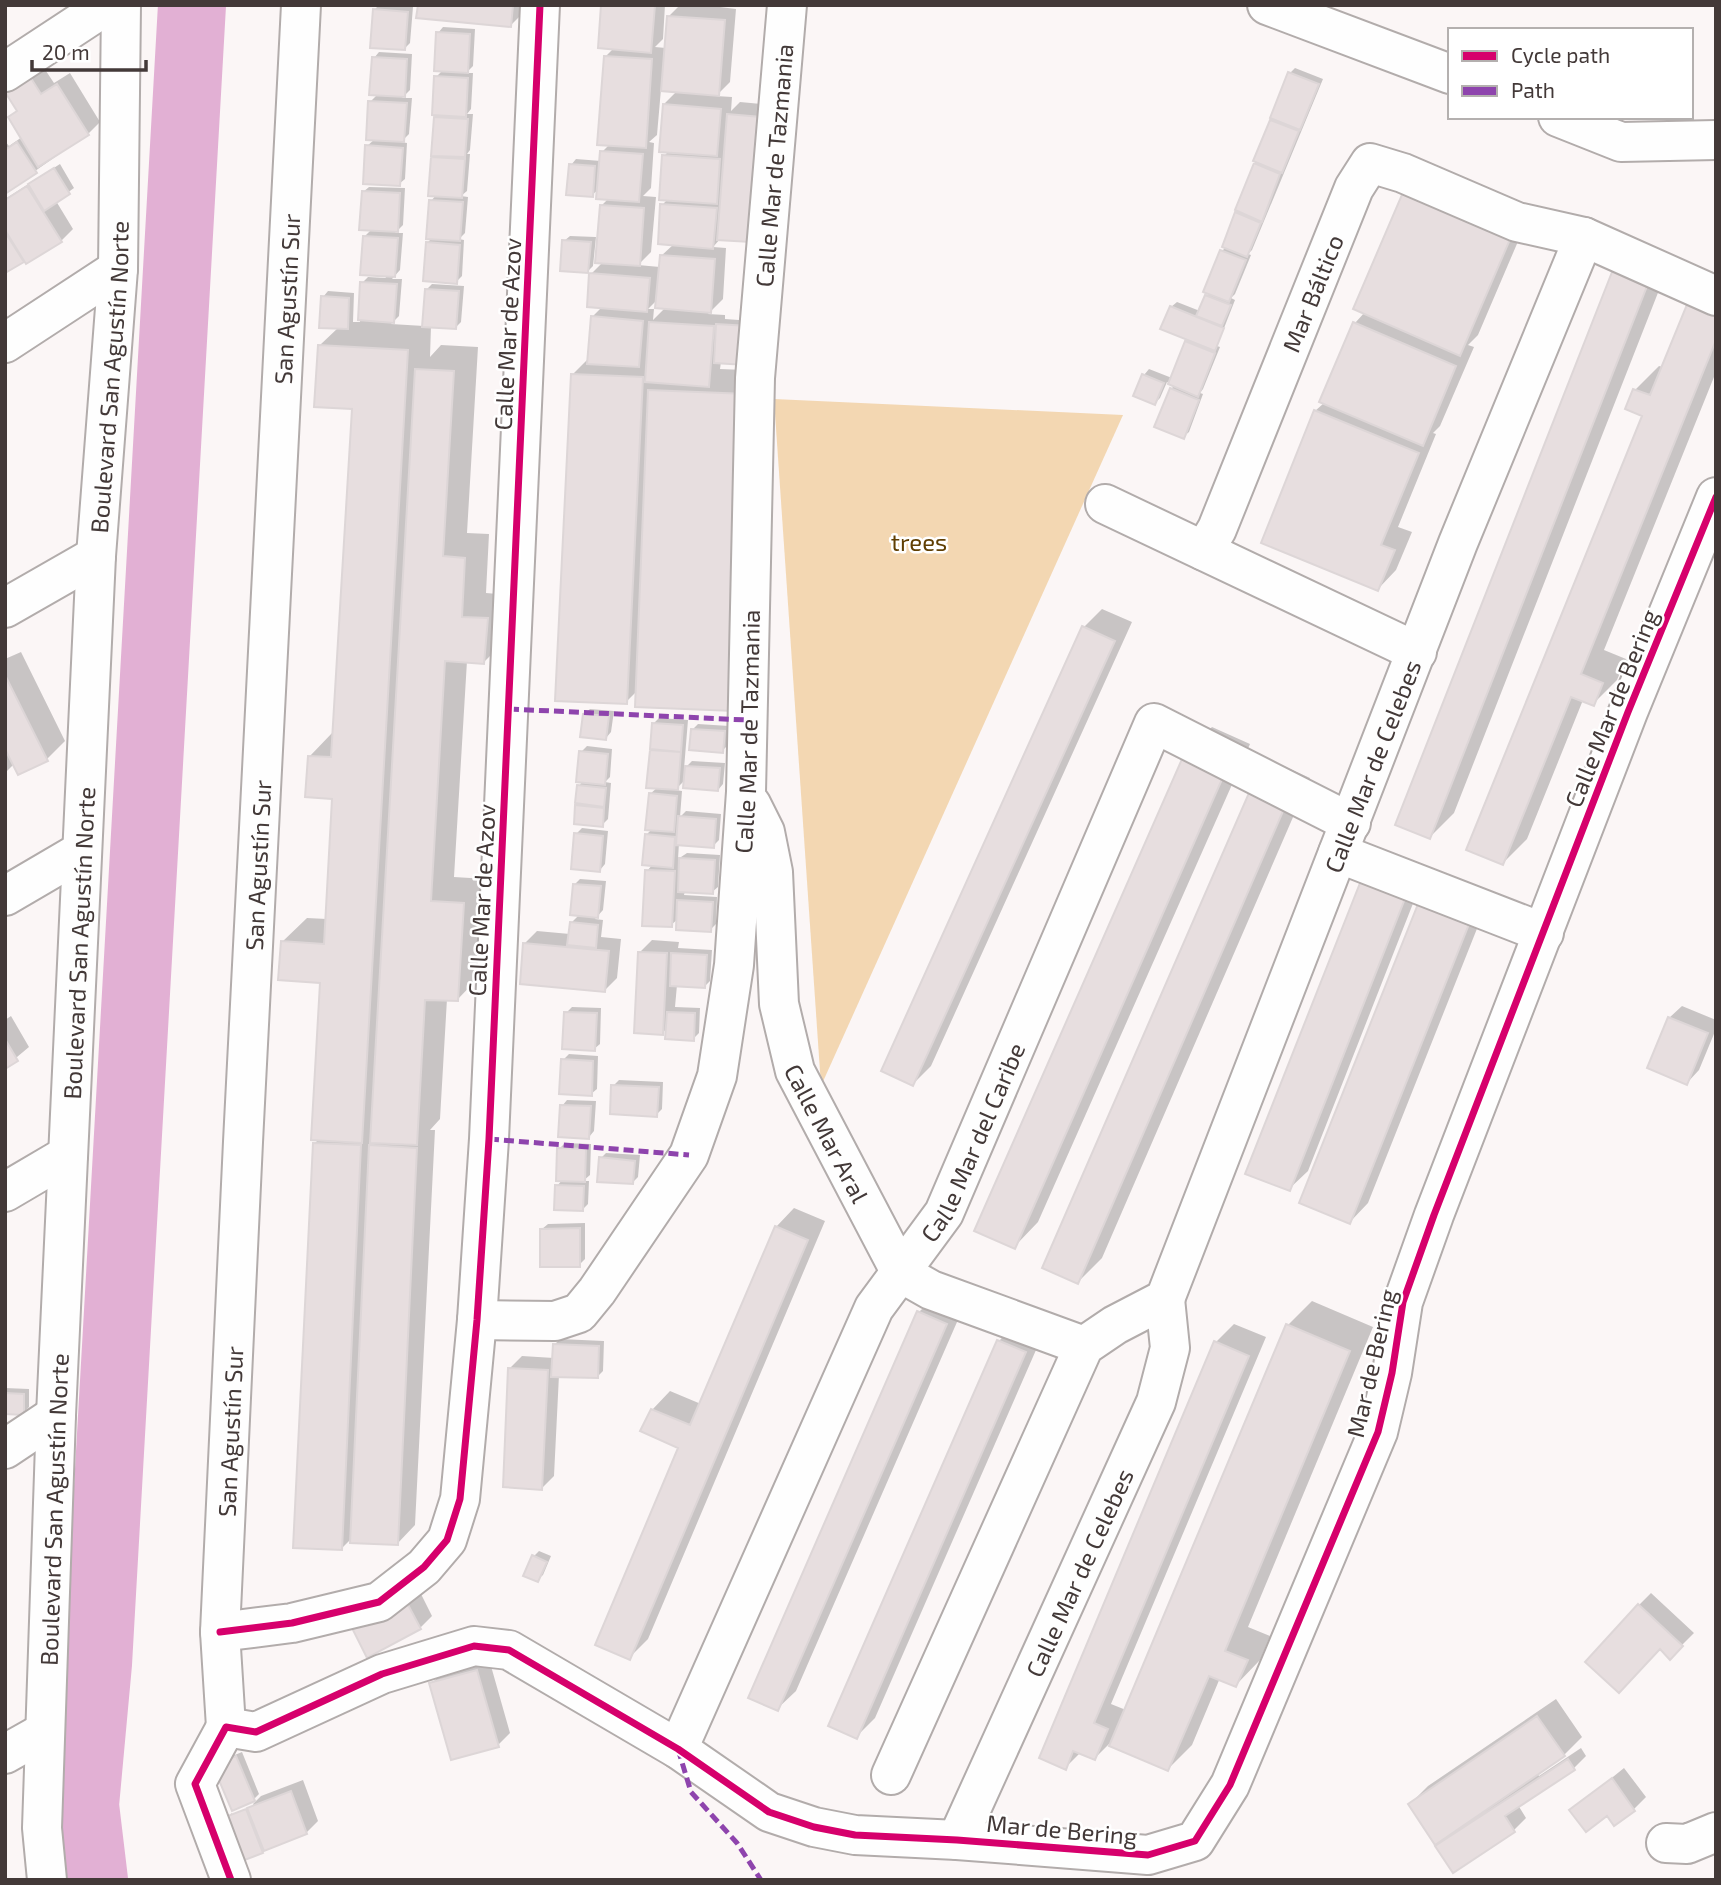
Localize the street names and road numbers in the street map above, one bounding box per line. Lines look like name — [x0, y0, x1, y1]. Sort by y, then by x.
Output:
street label: Calle Mar de Tazmania — [748, 43, 798, 288]
street label: San Agustín Sur — [267, 212, 305, 385]
street label: Boulevard San Agustín Norte — [83, 221, 133, 534]
street label: Mar Báltico — [1275, 230, 1348, 356]
street label: Calle Mar de Azov — [487, 237, 527, 431]
street label: Calle Mar de Bering — [1558, 605, 1664, 811]
street label: Calle Mar de Tazmania — [727, 609, 764, 854]
street label: Calle Mar de Celebes — [1317, 655, 1426, 876]
street label: San Agustín Sur — [238, 779, 276, 951]
street label: Boulevard San Agustín Norte — [56, 786, 100, 1100]
street label: Calle Mar de Azov — [461, 803, 501, 997]
street label: Calle Mar del Caribe — [914, 1038, 1030, 1247]
street label: Calle Mar Aral — [779, 1059, 876, 1207]
street label: Mar de Bering — [1340, 1286, 1402, 1440]
street label: San Agustín Sur — [211, 1345, 248, 1517]
street label: Boulevard San Agustín Norte — [33, 1352, 73, 1666]
street label: Calle Mar de Celebes — [1019, 1464, 1138, 1681]
street label: Mar de Bering — [985, 1808, 1139, 1850]

